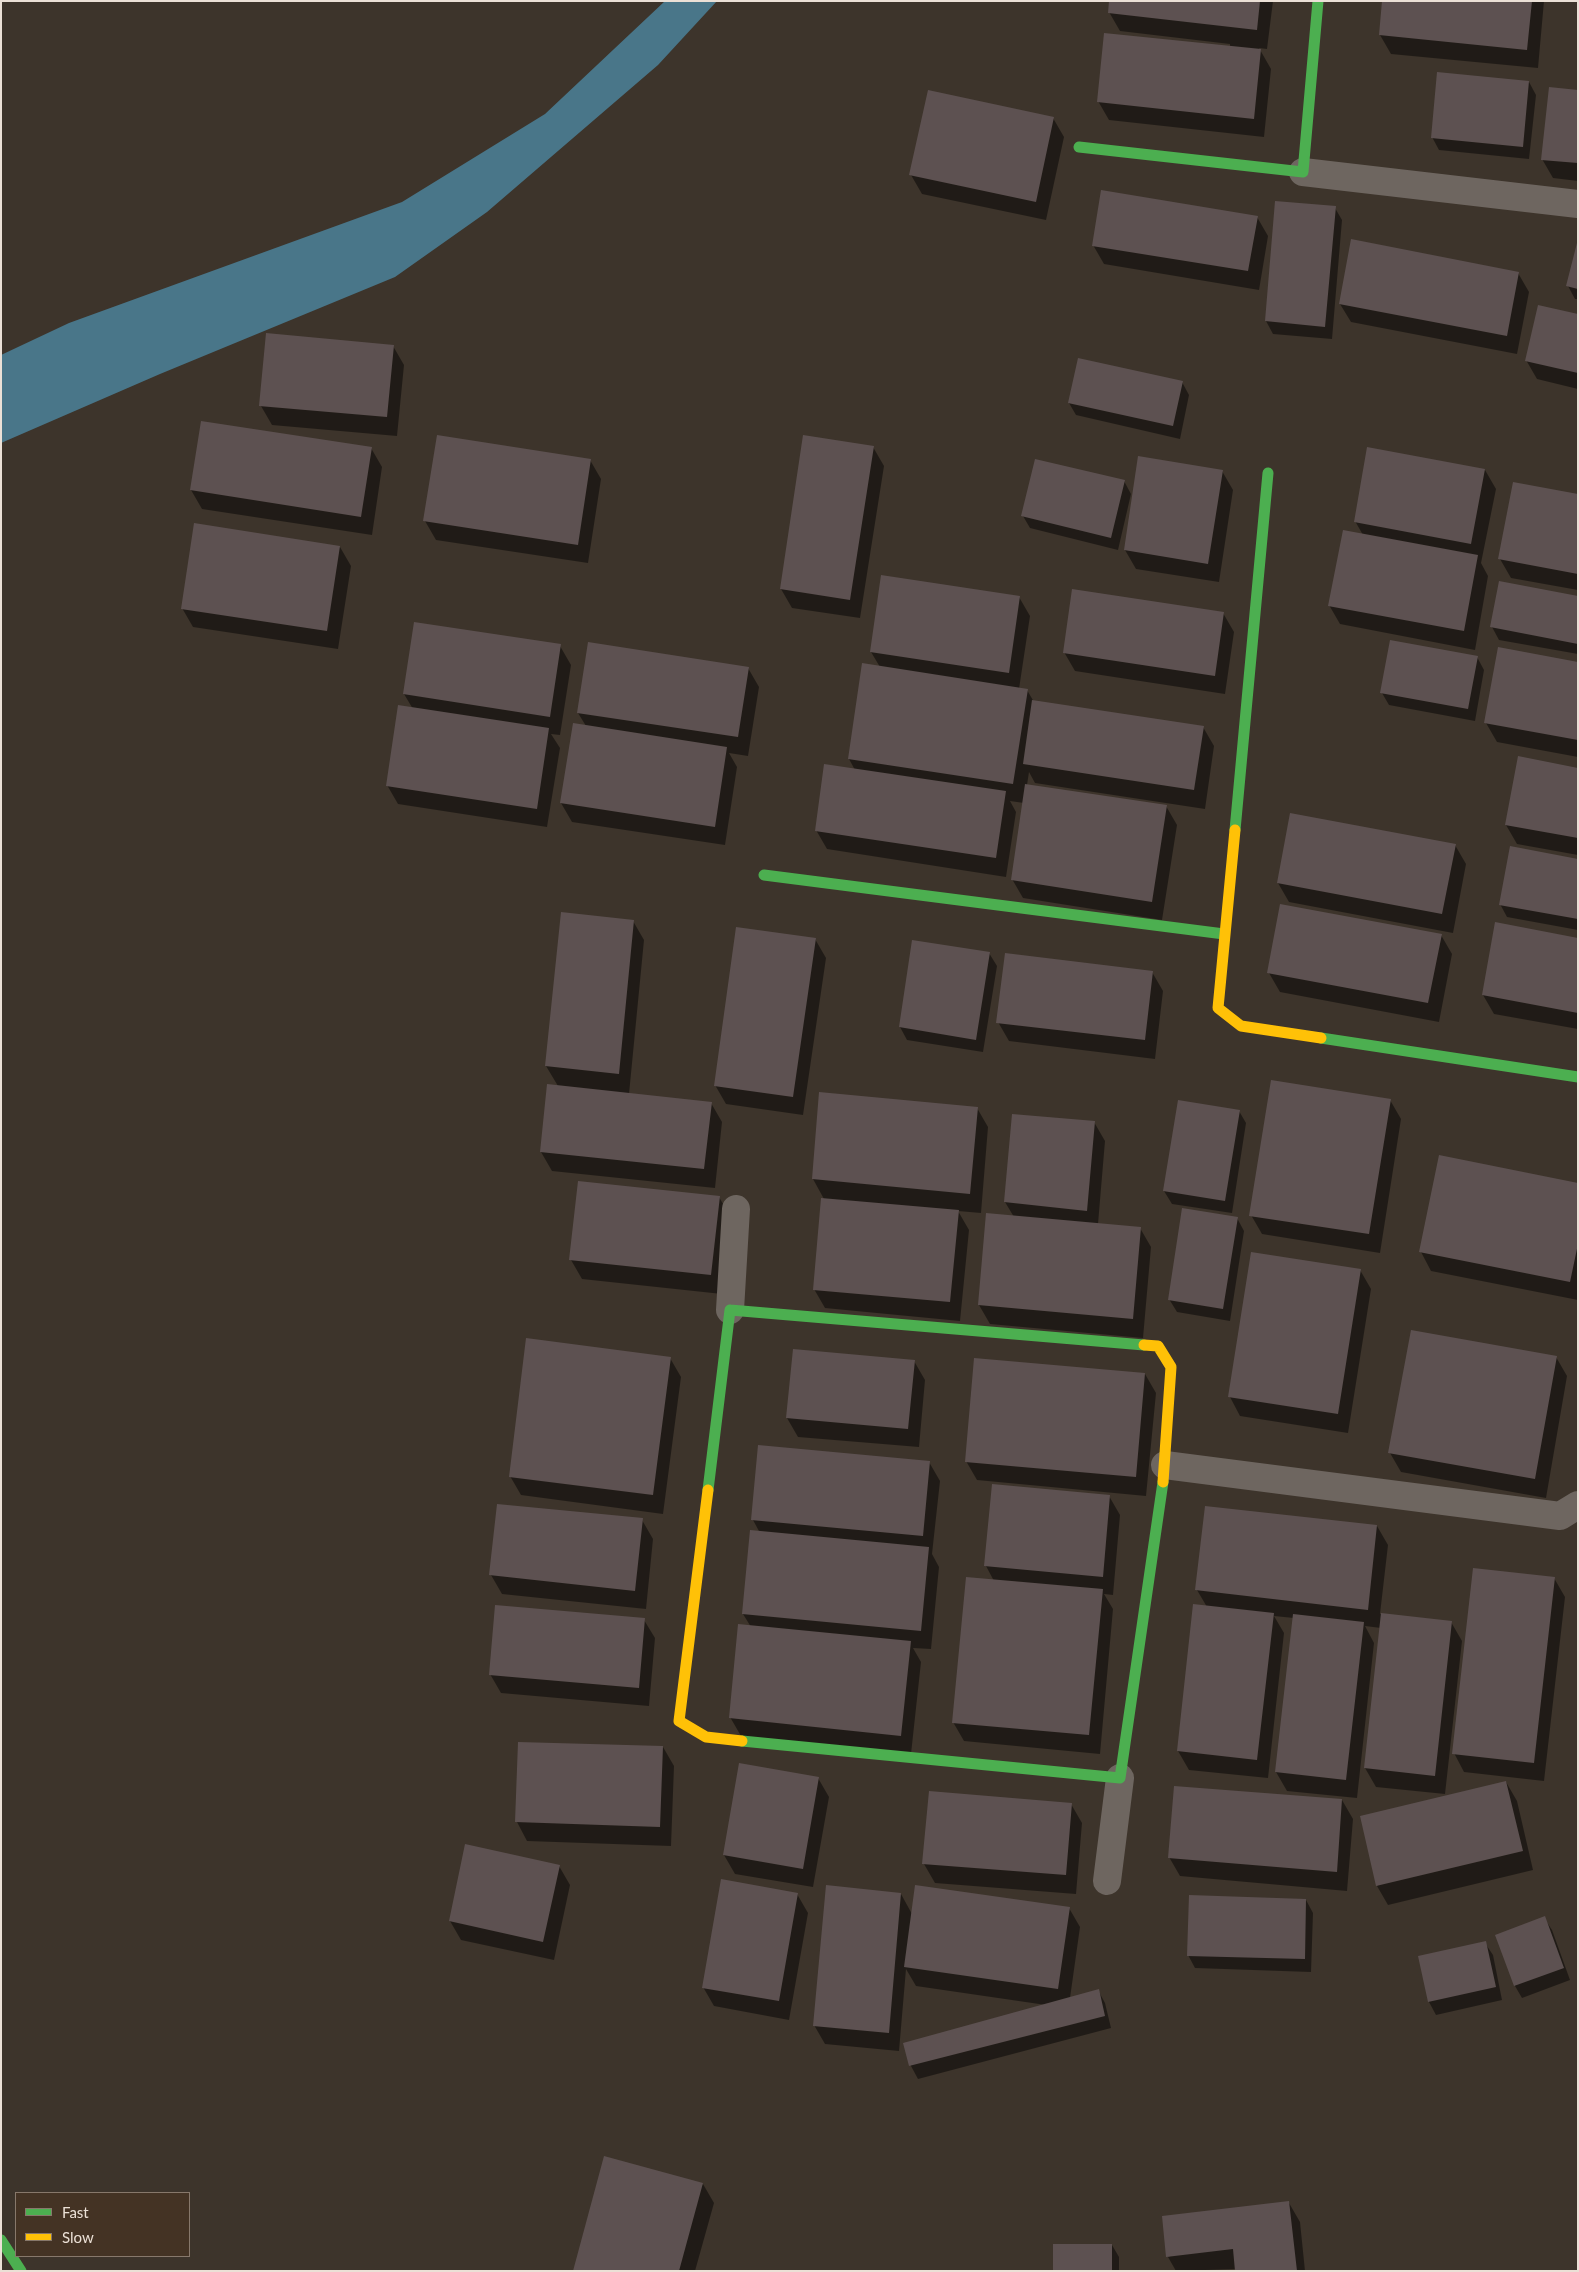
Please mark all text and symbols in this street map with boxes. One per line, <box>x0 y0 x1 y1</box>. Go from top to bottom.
legend <box>15 2192 190 2257</box>
text: Fast <box>62 2203 89 2221</box>
text: Slow <box>62 2228 94 2246</box>

